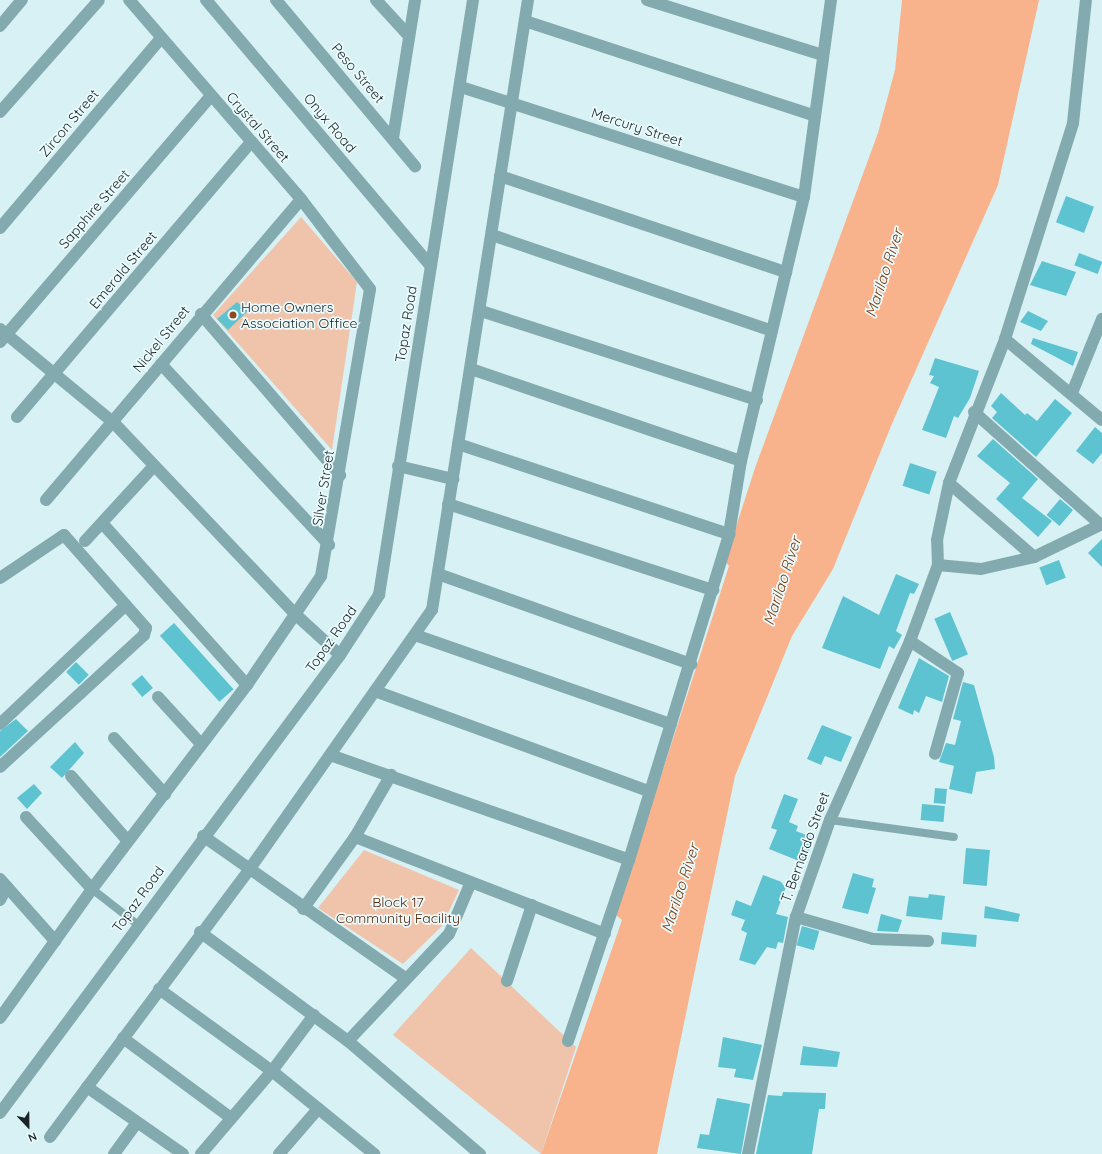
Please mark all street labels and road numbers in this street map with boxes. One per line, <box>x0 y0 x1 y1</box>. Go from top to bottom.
street label: Peso Street <box>328 40 388 106</box>
street label: Zircon Street <box>36 86 102 160</box>
street label: Crystal Street <box>223 88 293 166</box>
street label: Onyx Road <box>300 90 360 156</box>
street label: Mercury Street <box>589 104 685 150</box>
street label: Sapphire Street <box>55 166 133 252</box>
street label: Emerald Street <box>86 228 160 312</box>
street label: Topaz Road <box>392 284 420 364</box>
street label: Nickel Street <box>129 302 193 376</box>
street label: Silver Street <box>309 449 337 527</box>
street label: Topaz Road <box>302 602 360 676</box>
street label: T. Bernardo Street <box>777 789 833 905</box>
street label: Topaz Road <box>108 863 168 935</box>

